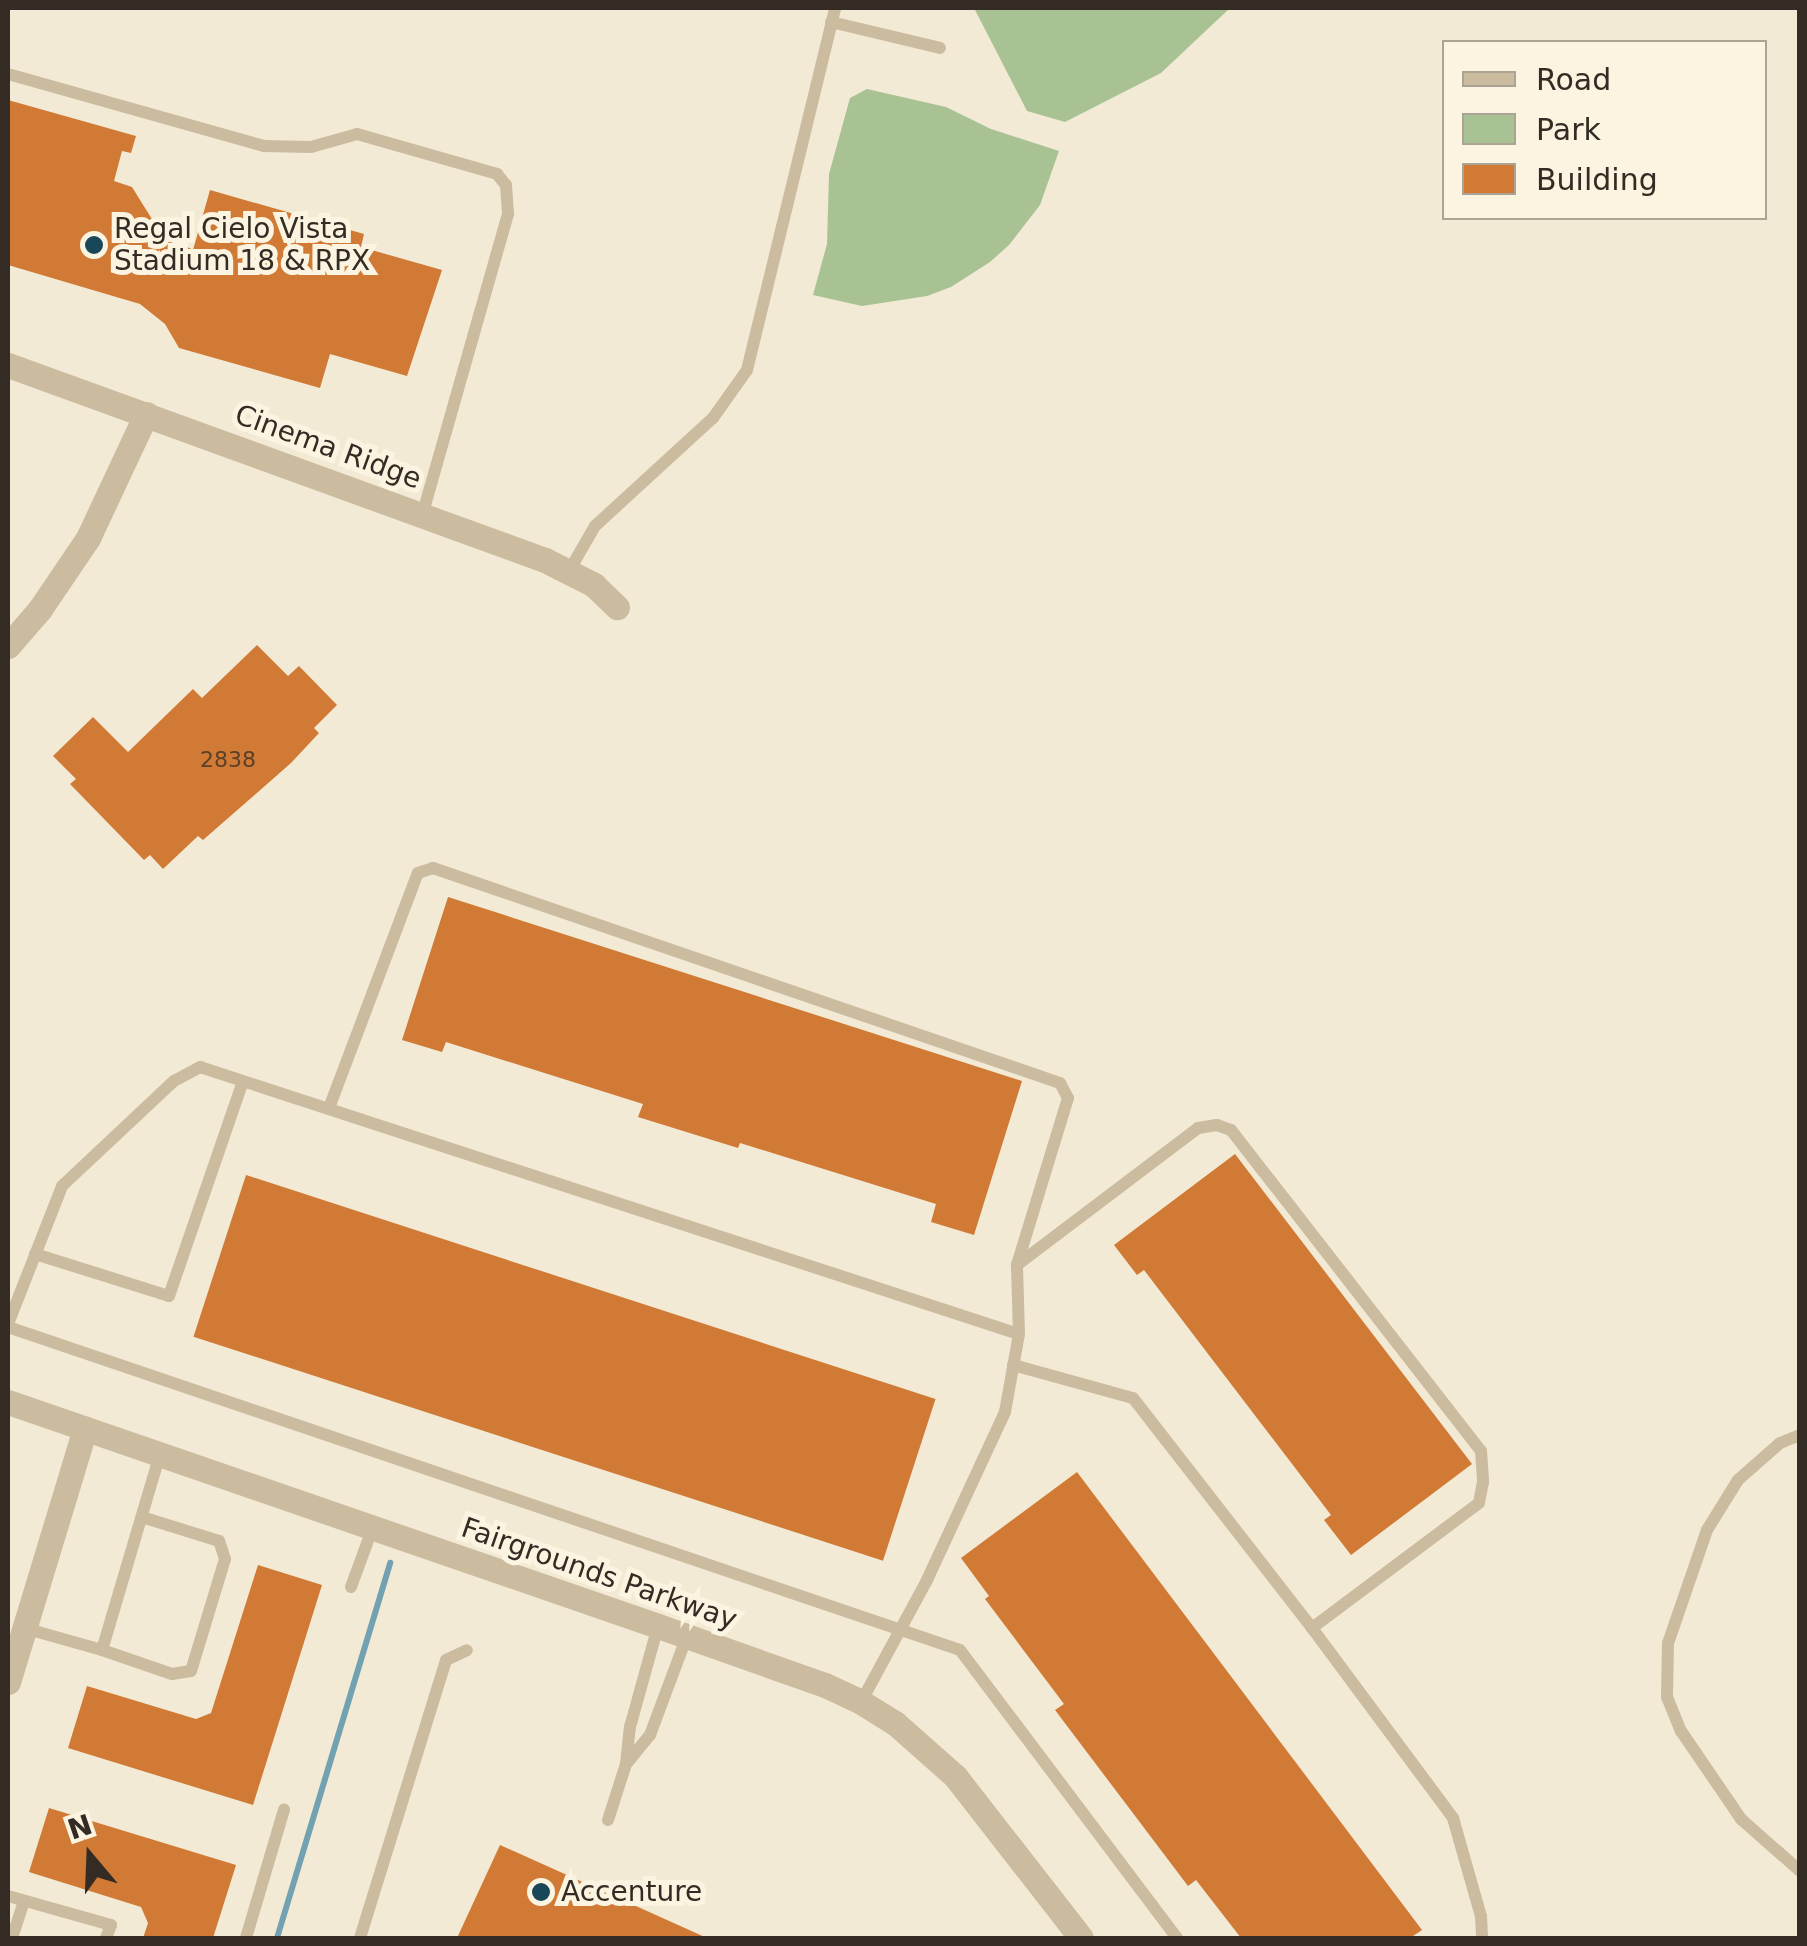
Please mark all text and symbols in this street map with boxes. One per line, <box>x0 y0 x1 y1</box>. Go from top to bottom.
legend <box>1442 40 1767 220</box>
text: Road <box>1536 62 1611 97</box>
text: Park <box>1536 112 1601 147</box>
text: Building <box>1536 162 1658 197</box>
place label: Regal Cielo Vista Stadium 18 & RPX <box>114 212 370 278</box>
marker: Regal Cielo Vista Stadium 18 & RPX <box>83 234 105 256</box>
street label: Cinema Ridge <box>230 398 426 496</box>
house number: 2838 <box>200 747 256 773</box>
street label: Fairgrounds Parkway <box>457 1511 741 1637</box>
north arrow <box>40 1806 140 1906</box>
text: N <box>64 1808 97 1847</box>
place label: Accenture <box>561 1875 702 1909</box>
marker: Accenture <box>530 1881 552 1903</box>

